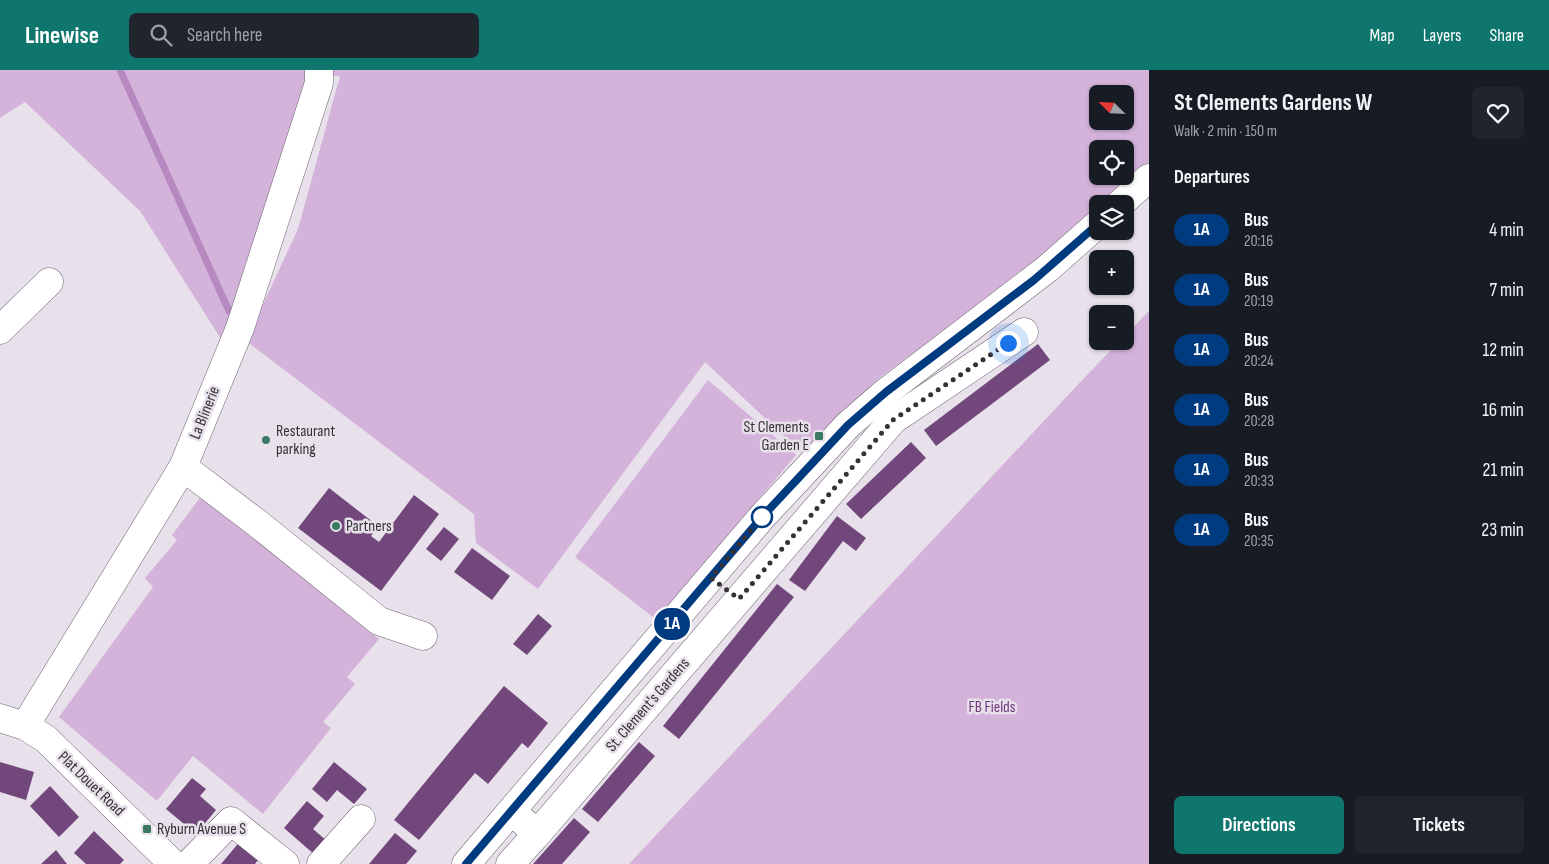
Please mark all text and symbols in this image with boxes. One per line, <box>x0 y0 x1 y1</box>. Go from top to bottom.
search box <box>129 13 479 58</box>
text: Linewise <box>25 21 99 50</box>
icon: search <box>147 21 175 49</box>
text: Search here <box>187 24 263 47</box>
text: Map <box>1370 25 1395 46</box>
text: Layers <box>1423 25 1462 46</box>
text: Share <box>1490 25 1524 46</box>
north arrow <box>1089 85 1134 130</box>
map controls <box>1089 85 1134 350</box>
button: heart <box>1472 87 1524 139</box>
text: St Clements Gardens W <box>1174 88 1372 117</box>
text: Walk · 2 min · 150 m <box>1174 122 1277 141</box>
button: locate <box>1089 140 1134 185</box>
text: Departures <box>1174 166 1250 189</box>
button: layers <box>1089 195 1134 240</box>
text: Bus <box>1244 209 1269 232</box>
text: 1A <box>1194 219 1209 240</box>
text: 4 min <box>1489 219 1524 242</box>
text: 20:16 <box>1244 232 1273 251</box>
button: + <box>1089 250 1134 295</box>
text: Bus <box>1244 269 1269 292</box>
text: 1A <box>1194 279 1209 300</box>
text: 7 min <box>1490 279 1524 302</box>
text: 20:19 <box>1244 292 1273 311</box>
button: − <box>1089 305 1134 350</box>
text: Bus <box>1244 329 1269 352</box>
your location <box>996 331 1021 356</box>
text: 1A <box>1194 339 1209 360</box>
text: 12 min <box>1482 339 1524 362</box>
text: 20:24 <box>1244 352 1274 371</box>
street label: La Blinerie <box>186 384 224 442</box>
text: Bus <box>1244 389 1269 412</box>
text: 1A <box>1194 399 1209 420</box>
text: 16 min <box>1482 399 1524 422</box>
text: 20:28 <box>1244 412 1274 431</box>
place label: St Clements Garden E <box>743 418 809 455</box>
place label: Restaurant parking <box>276 422 335 459</box>
marker: St Clements Garden E <box>813 430 825 442</box>
marker: Restaurant parking <box>260 434 272 446</box>
text: Bus <box>1244 449 1269 472</box>
text: 1A <box>1194 459 1209 480</box>
text: 21 min <box>1483 459 1524 482</box>
text: 20:33 <box>1244 472 1274 491</box>
unlabelled marker <box>751 506 773 528</box>
text: Bus <box>1244 509 1269 532</box>
place label: Partners <box>346 517 392 536</box>
text: 1A <box>1194 519 1209 540</box>
text: 23 min <box>1481 519 1524 542</box>
marker: Partners <box>330 520 342 532</box>
text: 20:35 <box>1244 532 1274 551</box>
line badge: 1A <box>650 608 694 640</box>
text: 1A <box>664 613 680 634</box>
street label: St. Clement's Gardens <box>602 654 694 756</box>
park label: FB Fields <box>968 698 1016 717</box>
street label: Plat Douet Road <box>54 748 128 820</box>
button: Directions <box>1174 796 1344 854</box>
button: Tickets <box>1354 796 1524 854</box>
place label: Ryburn Avenue S <box>157 820 246 839</box>
marker: Ryburn Avenue S <box>141 823 153 835</box>

